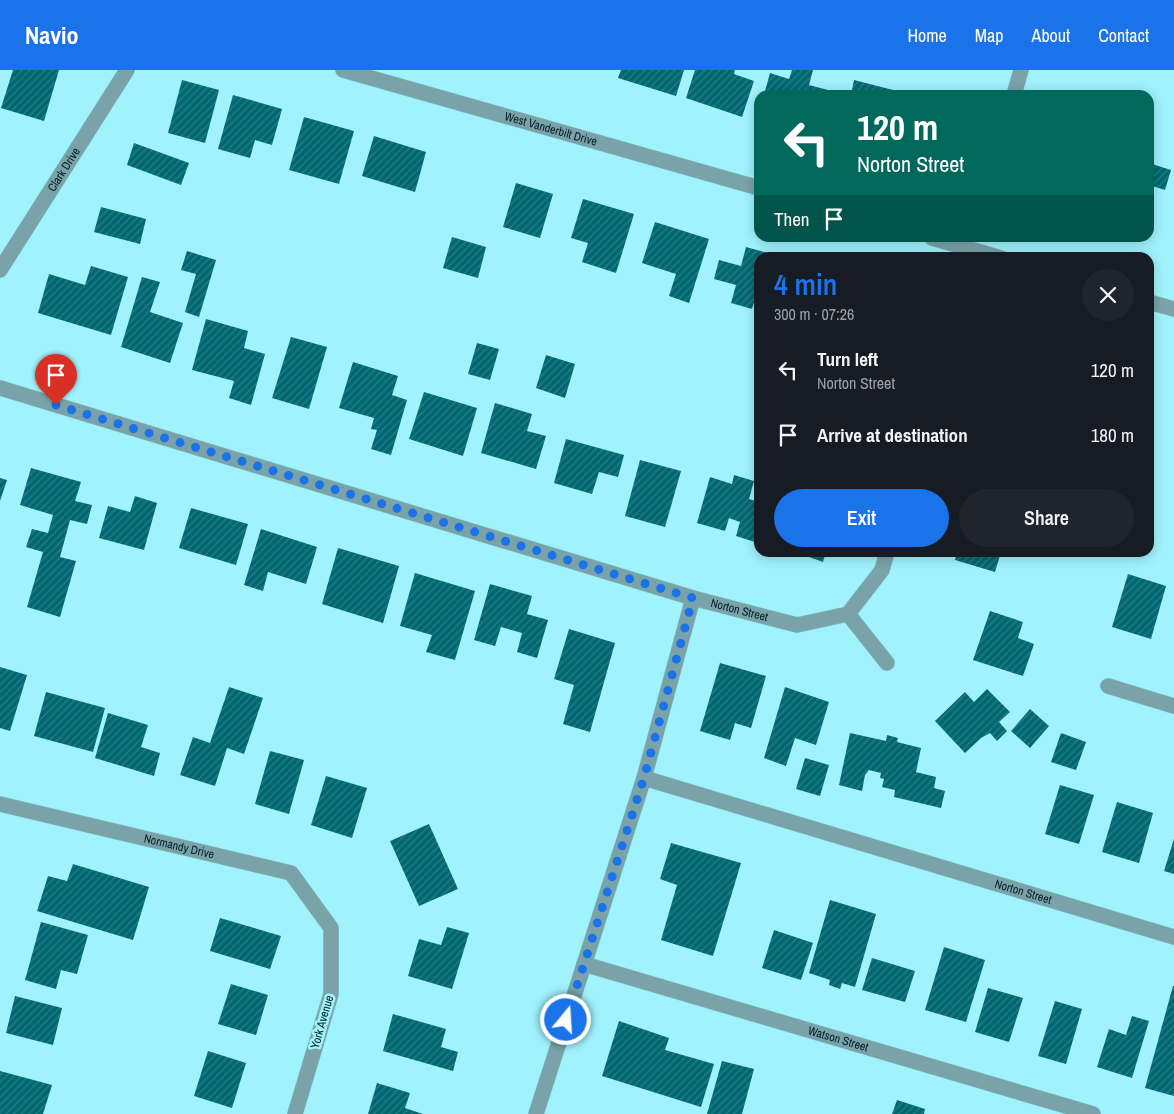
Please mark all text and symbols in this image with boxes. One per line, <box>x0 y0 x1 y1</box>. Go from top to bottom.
text: Navio <box>25 19 79 51</box>
text: Home <box>907 23 947 48</box>
text: Map <box>975 23 1004 48</box>
text: About <box>1032 23 1070 48</box>
text: Contact <box>1098 23 1149 48</box>
text: 120 m <box>857 104 938 151</box>
street label: West Vanderbilt Drive <box>503 108 599 150</box>
icon: left <box>774 110 839 175</box>
street label: Clark Drive <box>44 144 84 195</box>
text: Norton Street <box>857 149 964 179</box>
icon: arrive <box>820 205 848 233</box>
text: Then <box>774 206 810 232</box>
text: 4 min <box>774 264 837 304</box>
button: close <box>1082 269 1134 321</box>
text: 300 m · 07:26 <box>774 303 854 325</box>
text: Turn left <box>817 346 878 372</box>
pin <box>35 354 77 405</box>
icon: left <box>774 356 802 384</box>
text: 120 m <box>1091 357 1134 383</box>
icon: arrive <box>42 361 70 389</box>
text: Norton Street <box>817 372 895 394</box>
icon: arrive <box>774 421 802 449</box>
text: Arrive at destination <box>817 422 968 448</box>
text: 180 m <box>1091 422 1134 448</box>
button: Exit <box>774 489 949 547</box>
button: Share <box>959 489 1134 547</box>
street label: Norton Street <box>709 595 770 625</box>
street label: Normandy Drive <box>142 830 216 863</box>
street label: Norton Street <box>993 876 1054 908</box>
street label: York Avenue <box>307 993 337 1051</box>
position arrow <box>539 993 591 1045</box>
street label: Watson Street <box>806 1022 870 1055</box>

